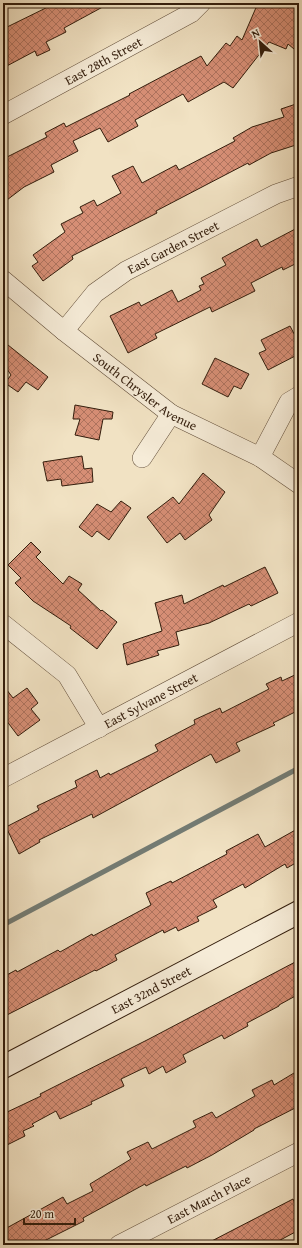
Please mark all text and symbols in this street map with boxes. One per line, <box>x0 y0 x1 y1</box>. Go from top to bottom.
north arrow <box>240 22 280 62</box>
text: N <box>249 24 263 42</box>
street label: East 28th Street <box>61 32 146 90</box>
street label: East Garden Street <box>124 216 223 279</box>
street label: South Chrysler Avenue <box>89 348 200 435</box>
street label: East Sylvane Street <box>101 668 202 733</box>
street label: East 32nd Street <box>108 961 195 1019</box>
street label: East March Place <box>164 1170 254 1229</box>
scale bar <box>24 1200 75 1226</box>
text: 20 m <box>30 1205 54 1222</box>

